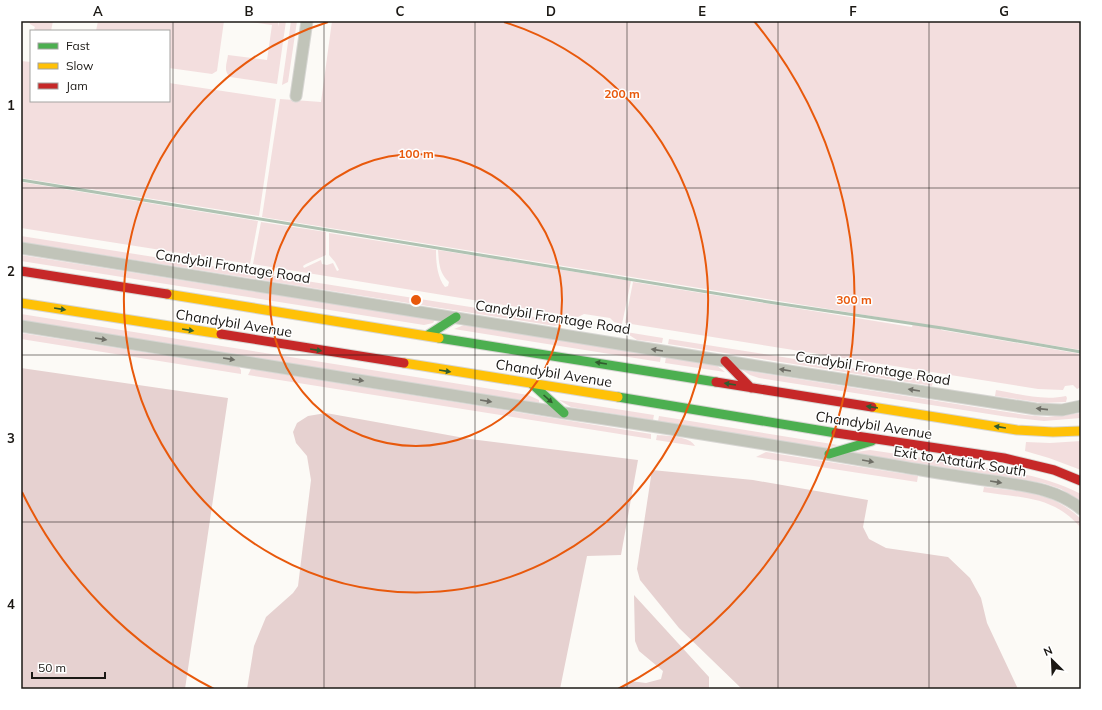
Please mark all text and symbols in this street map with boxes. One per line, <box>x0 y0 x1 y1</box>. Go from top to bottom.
text: A <box>93 3 103 19</box>
text: B <box>245 3 254 19</box>
text: C <box>396 3 405 19</box>
text: D <box>546 3 556 19</box>
text: E <box>698 3 706 19</box>
text: F <box>849 3 857 19</box>
text: G <box>999 3 1009 19</box>
legend <box>30 30 170 102</box>
text: Fast <box>66 38 90 53</box>
text: Slow <box>66 58 94 73</box>
text: Jam <box>66 78 88 93</box>
text: 200 m <box>604 86 640 101</box>
text: 1 <box>7 97 15 113</box>
text: 100 m <box>398 146 434 161</box>
street label: Candybil Frontage Road <box>154 245 312 287</box>
text: 2 <box>7 263 15 279</box>
text: 300 m <box>836 292 872 307</box>
centre of rings <box>409 293 423 307</box>
street label: Candybil Frontage Road <box>474 296 632 338</box>
street label: Chandybil Avenue <box>174 305 294 341</box>
one-way arrow <box>53 306 66 312</box>
one-way arrow <box>182 327 194 333</box>
one-way arrow <box>95 336 107 342</box>
one-way arrow <box>651 346 663 352</box>
one-way arrow <box>310 347 322 353</box>
street label: Candybil Frontage Road <box>794 347 952 389</box>
street label: Chandybil Avenue <box>494 355 614 391</box>
one-way arrow <box>223 356 236 362</box>
one-way arrow <box>595 360 608 366</box>
one-way arrow <box>779 367 791 373</box>
one-way arrow <box>439 368 451 374</box>
one-way arrow <box>352 377 364 383</box>
one-way arrow <box>724 381 736 387</box>
one-way arrow <box>908 387 920 393</box>
one-way arrow <box>543 394 553 403</box>
one-way arrow <box>480 398 492 404</box>
one-way arrow <box>866 404 878 410</box>
one-way arrow <box>1036 406 1048 413</box>
street label: Chandybil Avenue <box>814 407 934 443</box>
one-way arrow <box>994 424 1006 430</box>
text: 3 <box>7 430 15 446</box>
street label: Exit to Atatürk South <box>892 442 1028 480</box>
one-way arrow <box>862 458 874 464</box>
one-way arrow <box>990 479 1002 485</box>
text: 4 <box>7 596 15 612</box>
north arrow <box>1032 640 1072 680</box>
text: N <box>1041 643 1055 659</box>
scale bar <box>32 654 105 680</box>
text: 50 m <box>38 660 66 675</box>

